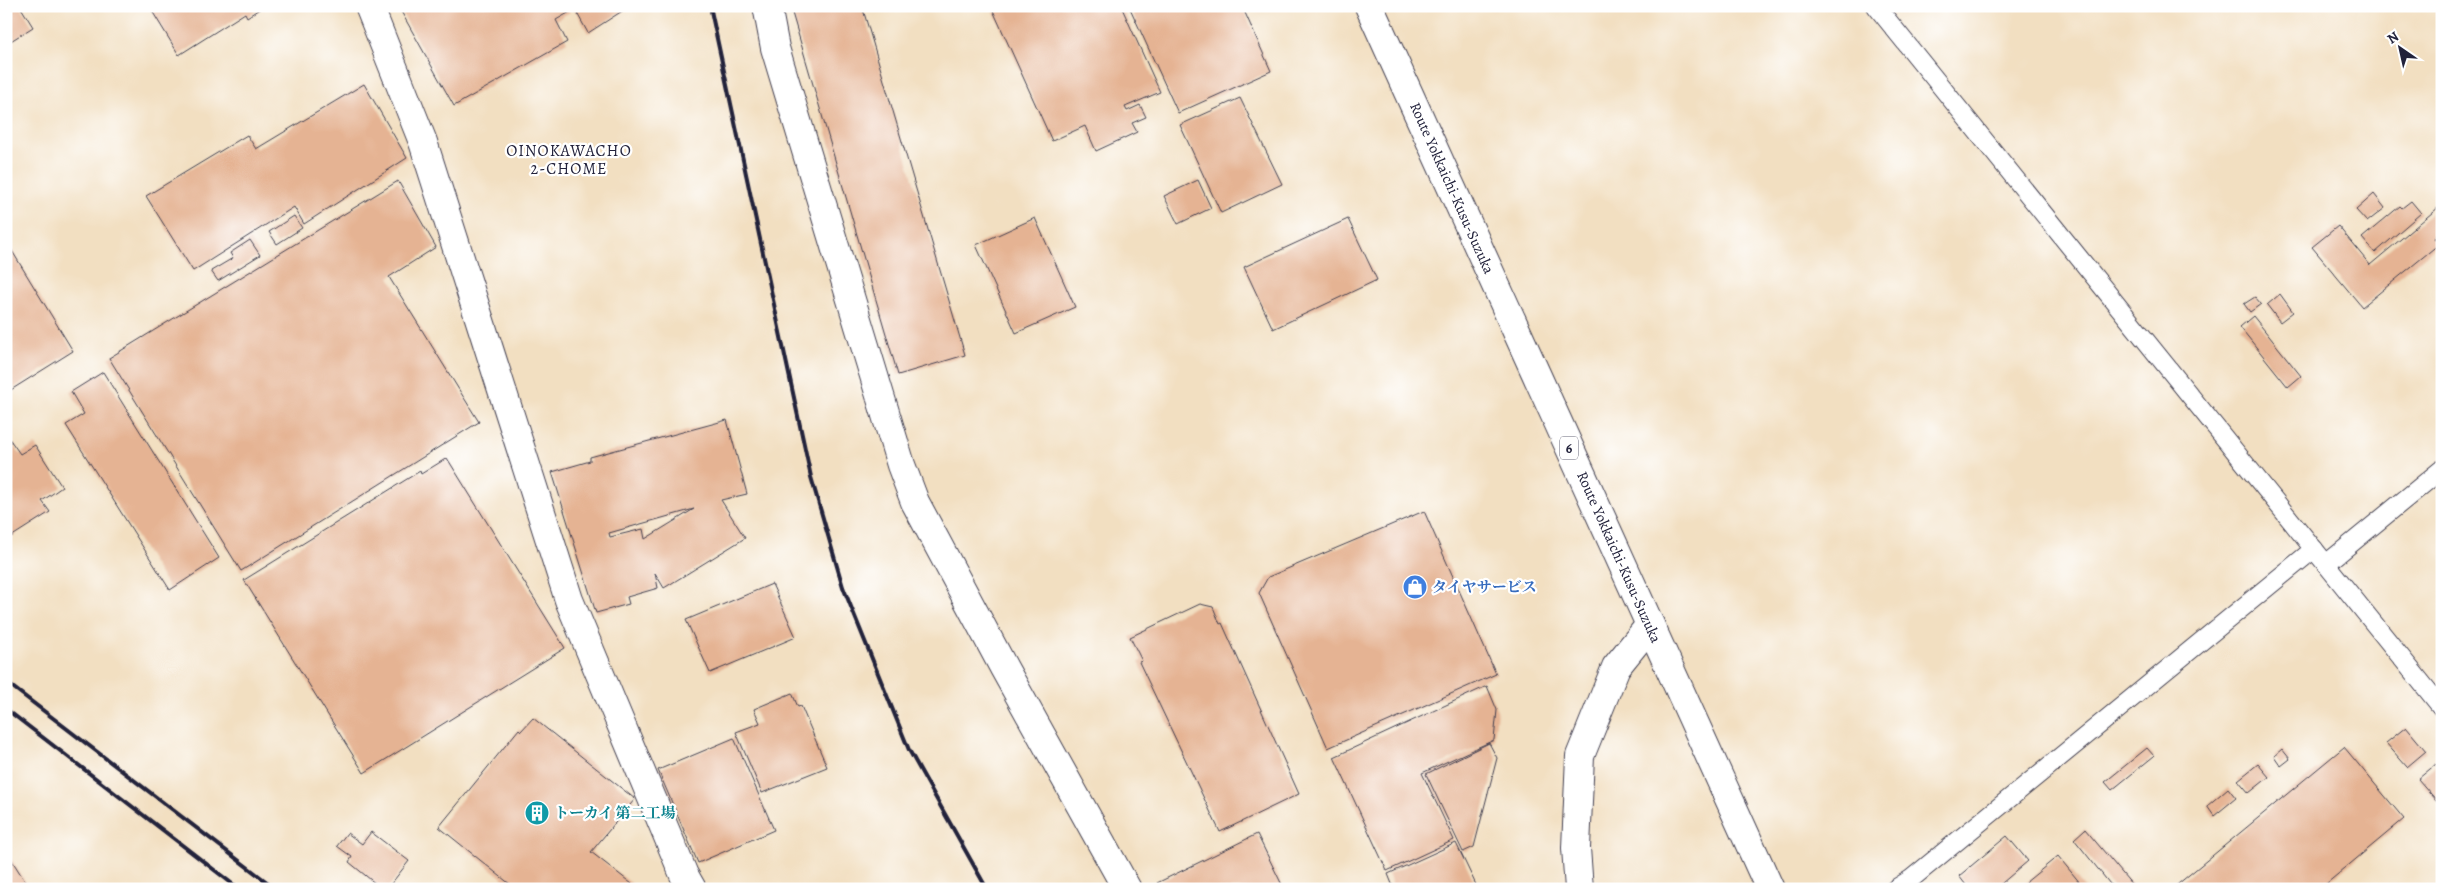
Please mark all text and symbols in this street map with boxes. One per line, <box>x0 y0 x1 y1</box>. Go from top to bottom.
north arrow <box>2376 22 2426 72</box>
text: N <box>2383 27 2403 48</box>
street label: Route Yokkaichi-Kusu-Suzuka <box>1405 99 1499 277</box>
district label: OINOKAWACHO 2-CHOME <box>506 140 632 180</box>
road number: 6 <box>1560 436 1578 459</box>
street label: Route Yokkaichi-Kusu-Suzuka <box>1572 468 1666 646</box>
shop icon: タイヤサービス <box>1402 574 1428 600</box>
place label: タイヤサービス <box>1432 577 1537 597</box>
building icon: トーカイ 第二工場 <box>524 800 550 826</box>
place label: トーカイ 第二工場 <box>554 803 676 823</box>

